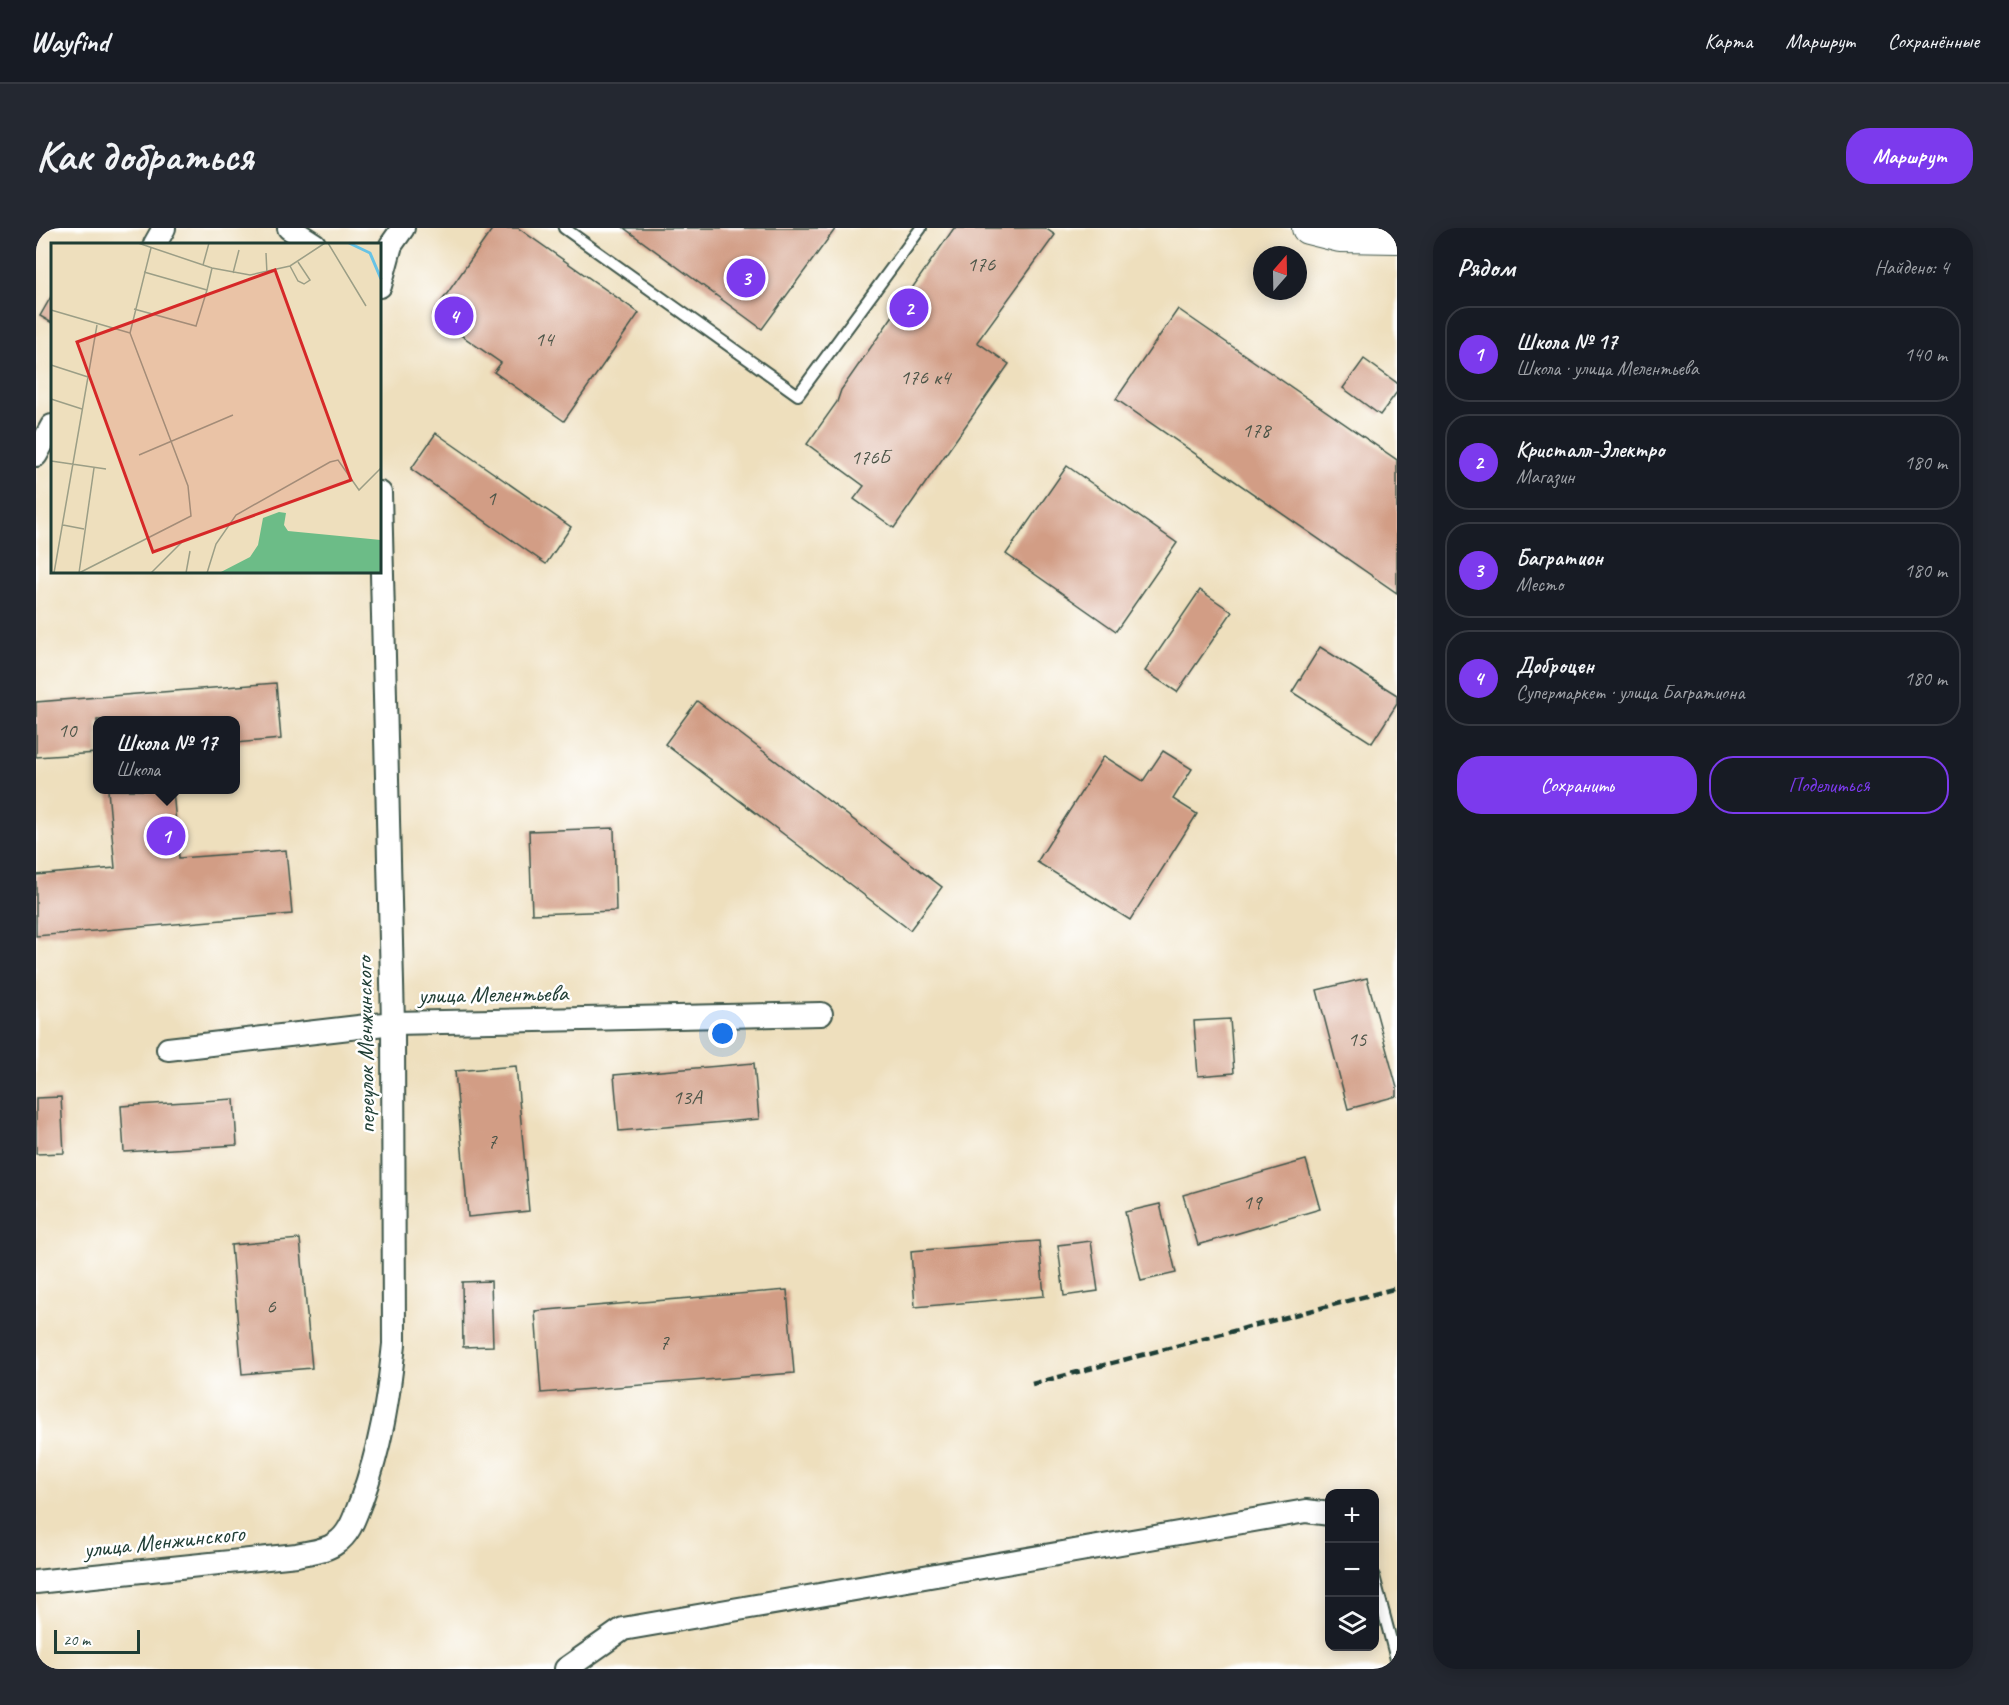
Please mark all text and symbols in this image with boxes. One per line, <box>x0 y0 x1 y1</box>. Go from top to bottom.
text: Wayfind <box>30 24 109 59</box>
text: Карта <box>1704 28 1753 54</box>
text: Маршрут <box>1786 28 1855 54</box>
text: Сохранённые <box>1888 28 1979 54</box>
button: Маршрут <box>1846 128 1973 184</box>
text: Как добраться <box>36 130 253 183</box>
inset map <box>51 243 381 573</box>
north arrow <box>1253 246 1307 300</box>
house number: 176 <box>967 251 996 277</box>
text: Рядом <box>1457 251 1515 284</box>
text: Найдено: 4 <box>1874 255 1949 280</box>
pin: 3 <box>726 256 766 300</box>
pin: 2 <box>890 286 928 331</box>
pin: 4 <box>434 294 474 338</box>
house number: 14 <box>535 326 556 352</box>
text: Школа № 17 <box>1516 328 1617 356</box>
text: 1 <box>1474 342 1483 367</box>
text: 140 m <box>1904 342 1947 367</box>
text: Школа · улица Мелентьева <box>1516 356 1699 381</box>
house number: 176 к4 <box>900 364 953 390</box>
house number: 178 <box>1242 417 1273 443</box>
text: Кристалл-Электро <box>1516 436 1664 464</box>
house number: 176Б <box>850 444 893 470</box>
text: 2 <box>1474 450 1483 475</box>
text: 180 m <box>1904 450 1947 475</box>
text: Магазин <box>1516 464 1574 489</box>
house number: 1 <box>486 485 497 511</box>
text: Багратион <box>1516 544 1603 572</box>
text: 3 <box>1474 558 1483 583</box>
text: 180 m <box>1904 558 1947 583</box>
text: Место <box>1516 572 1563 597</box>
text: Доброцен <box>1516 652 1594 680</box>
text: 4 <box>1474 666 1483 691</box>
text: 180 m <box>1904 666 1947 691</box>
text: Супермаркет · улица Багратиона <box>1516 680 1744 705</box>
popup <box>93 716 240 794</box>
house number: 10 <box>58 717 78 743</box>
text: Школа № 17 <box>116 729 217 757</box>
button: Сохранить <box>1457 756 1697 814</box>
button: Поделиться <box>1709 756 1949 814</box>
text: Школа <box>116 757 160 782</box>
pin: 1 <box>146 814 186 858</box>
street label: переулок Менжинского <box>348 954 382 1134</box>
street label: улица Мелентьева <box>416 978 570 1010</box>
your location <box>708 1019 737 1048</box>
house number: 15 <box>1348 1026 1368 1052</box>
house number: 13А <box>672 1084 703 1110</box>
house number: 7 <box>487 1128 498 1154</box>
house number: 19 <box>1243 1189 1263 1215</box>
house number: 6 <box>266 1293 276 1319</box>
house number: 7 <box>659 1329 670 1355</box>
map controls <box>1325 1489 1379 1651</box>
button: + <box>1325 1489 1379 1543</box>
street label: улица Менжинского <box>80 1517 247 1565</box>
button: − <box>1325 1543 1379 1597</box>
button: layers <box>1325 1597 1379 1651</box>
scale bar <box>54 1627 140 1654</box>
text: 20 m <box>63 1630 90 1650</box>

